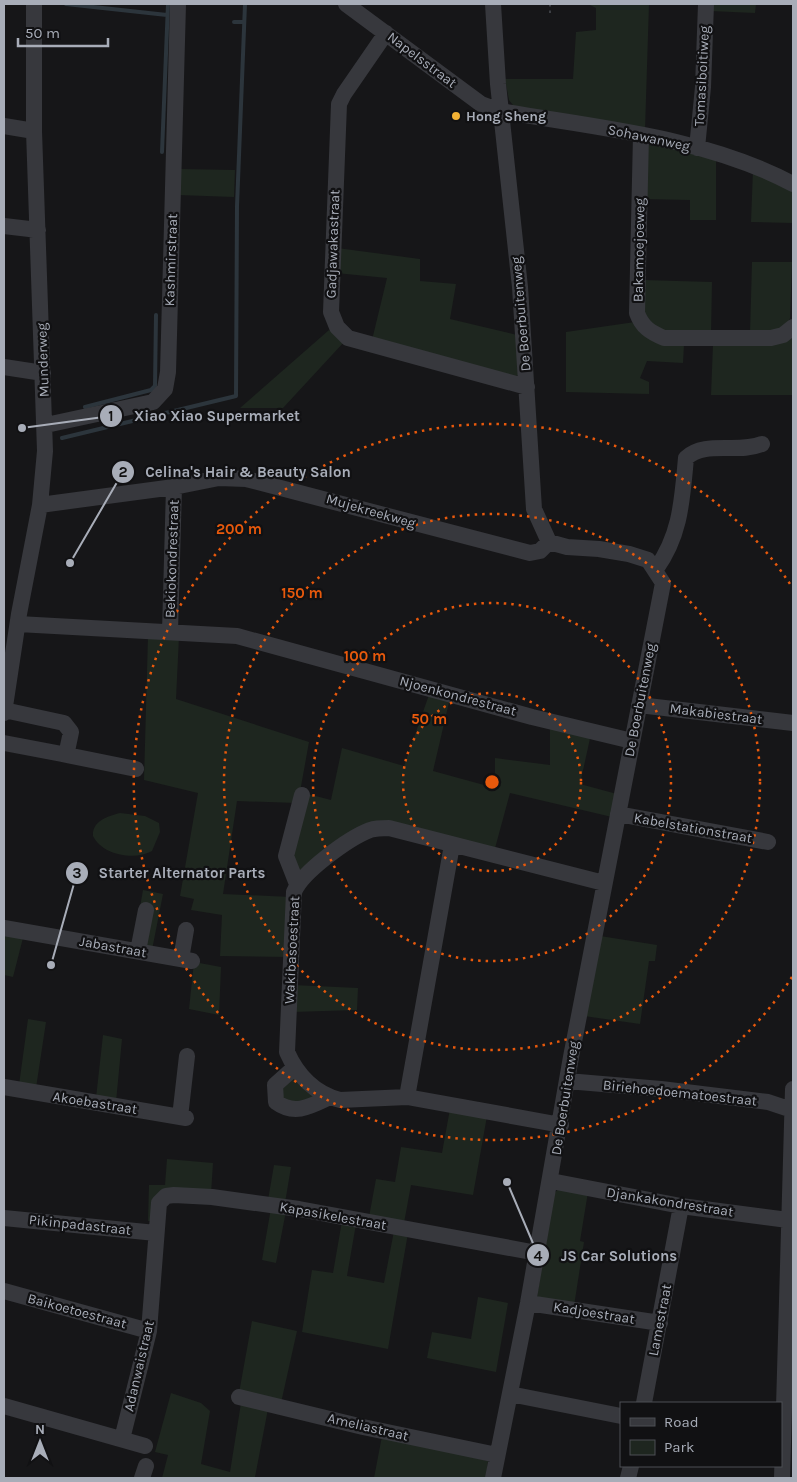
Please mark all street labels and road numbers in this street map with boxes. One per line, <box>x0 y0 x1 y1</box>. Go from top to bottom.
street label: Tomasiboitiweg <box>691 25 713 127</box>
street label: Napelsstraat <box>384 28 460 92</box>
street label: Sohawanweg <box>606 121 692 155</box>
street label: Gadjawakastraat <box>323 189 343 299</box>
street label: Bakamoejoeweg <box>630 198 648 302</box>
street label: Kashmirstraat <box>161 213 181 307</box>
street label: De Boerbuitenweg <box>507 256 534 372</box>
street label: Munderweg <box>33 322 53 398</box>
street label: Mujekreekweg <box>324 490 418 532</box>
street label: Bekiokondrestraat <box>161 499 183 619</box>
street label: De Boerbuitenweg <box>621 642 659 758</box>
street label: Njoenkondrestraat <box>398 672 518 720</box>
street label: Makabiestraat <box>669 700 763 728</box>
street label: Kabelstationstraat <box>633 809 753 847</box>
street label: Wakibasoestraat <box>281 895 303 1005</box>
street label: Jabastraat <box>78 933 148 961</box>
street label: De Boerbuitenweg <box>548 1040 582 1156</box>
street label: Biriehoedoematoestraat <box>602 1076 758 1110</box>
street label: Akoebastraat <box>52 1088 138 1118</box>
street label: Djankakondrestraat <box>605 1184 735 1220</box>
street label: Kapasikelestraat <box>278 1198 388 1234</box>
street label: Pikinpadastraat <box>28 1211 132 1239</box>
street label: Lamestraat <box>645 1283 675 1357</box>
street label: Baikoetoestraat <box>26 1290 128 1332</box>
street label: Kadjoestraat <box>552 1298 636 1328</box>
street label: Adanwaistraat <box>120 1319 158 1413</box>
street label: Ameliastraat <box>326 1409 410 1445</box>

